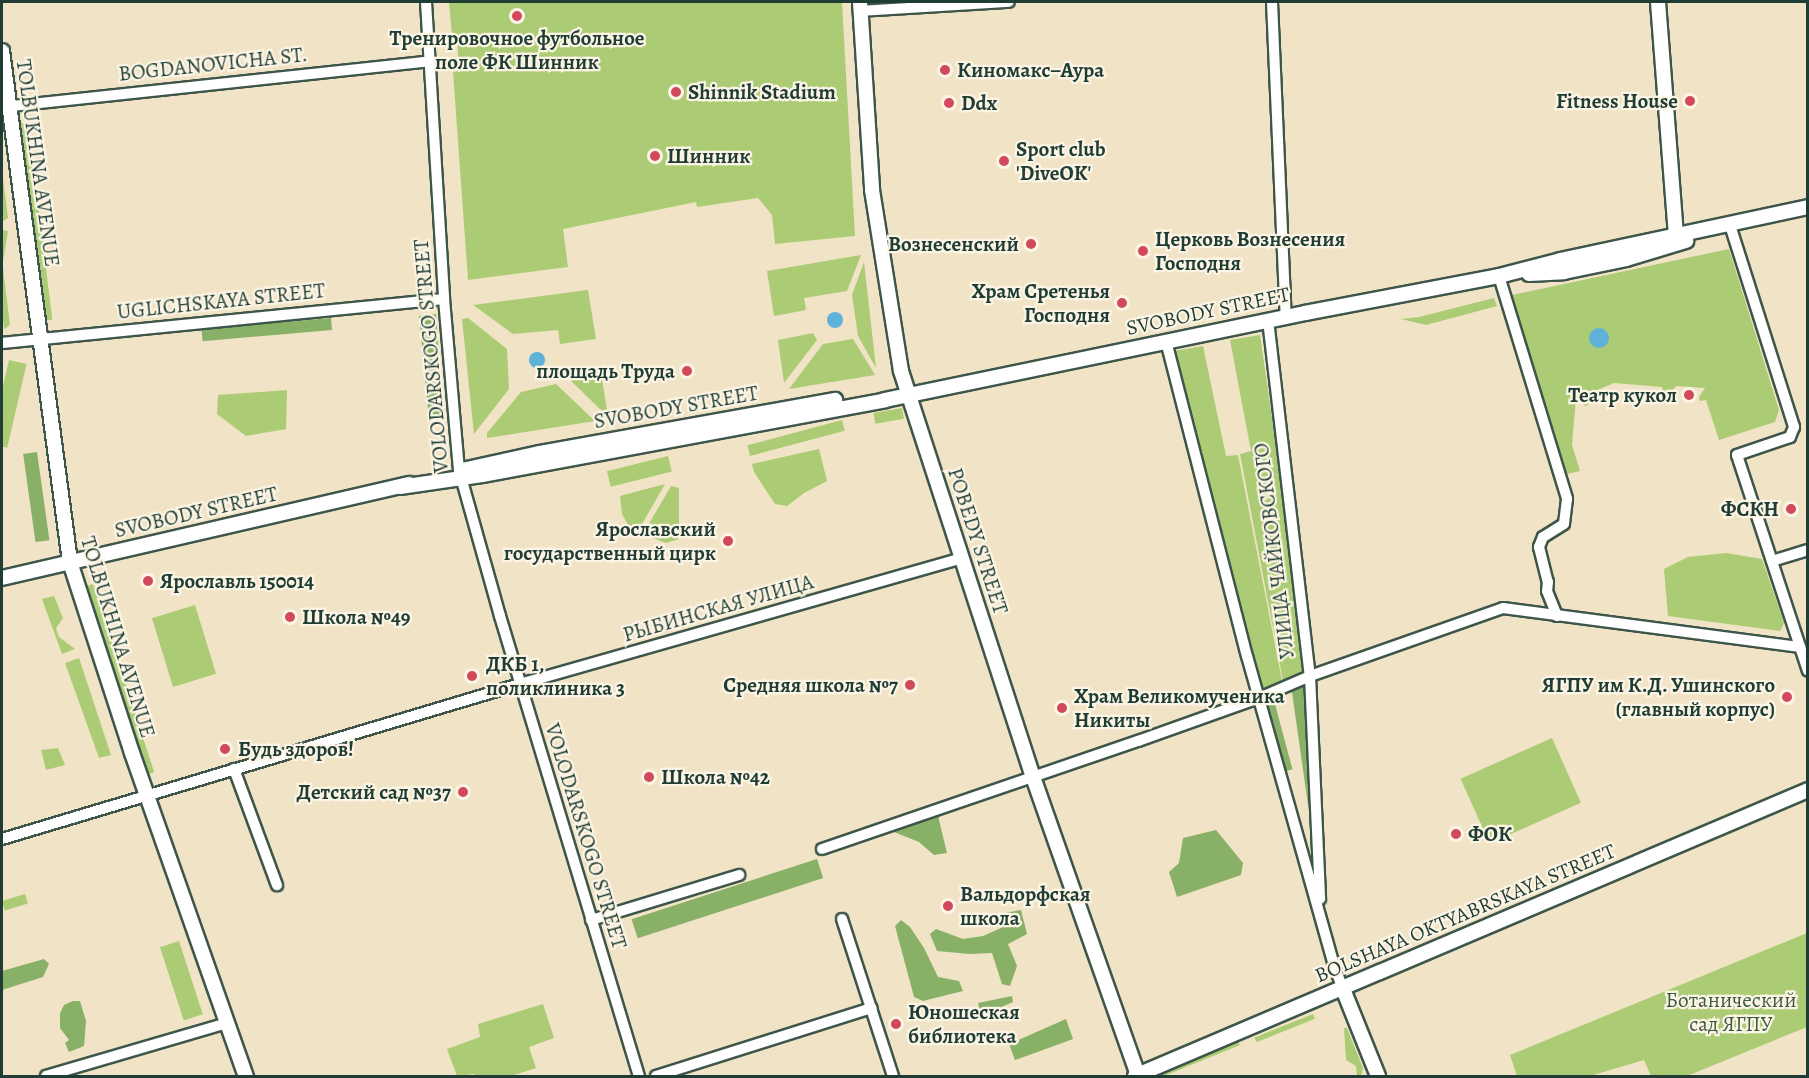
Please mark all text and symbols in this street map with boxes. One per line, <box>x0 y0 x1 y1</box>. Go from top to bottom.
marker: Тренировочное футбольное поле ФК Шинник <box>510 9 524 23</box>
place label: Тренировочное футбольное поле ФК Шинник <box>390 25 644 75</box>
street label: BOGDANOVICHA ST. <box>117 42 309 86</box>
place label: Киномакс–Аура <box>957 57 1104 83</box>
street label: TOLBUKHINA AVENUE <box>11 58 65 268</box>
marker: Киномакс–Аура <box>938 63 952 77</box>
place label: Shinnik Stadium <box>688 79 836 105</box>
marker: Shinnik Stadium <box>669 85 683 99</box>
place label: Fitness House <box>1556 88 1678 114</box>
place label: Ddx <box>961 90 997 116</box>
marker: Fitness House <box>1683 94 1697 108</box>
marker: Ddx <box>942 96 956 110</box>
place label: Sport club 'DiveOK' <box>1016 136 1105 186</box>
place label: Шинник <box>667 143 751 169</box>
marker: Шинник <box>648 149 662 163</box>
marker: Sport club 'DiveOK' <box>997 154 1011 168</box>
place label: Церковь Вознесения Господня <box>1155 226 1345 276</box>
place label: Вознесенский <box>888 231 1019 257</box>
marker: Вознесенский <box>1024 237 1038 251</box>
street label: VOLODARSKOGO STREET <box>408 238 454 474</box>
marker: Церковь Вознесения Господня <box>1136 244 1150 258</box>
street label: UGLICHSKAYA STREET <box>116 278 326 324</box>
place label: Храм Сретенья Господня <box>972 278 1110 328</box>
street label: SVOBODY STREET <box>1124 281 1292 341</box>
marker: Храм Сретенья Господня <box>1115 296 1129 310</box>
place label: площадь Труда <box>536 358 675 384</box>
marker: площадь Труда <box>680 364 694 378</box>
street label: SVOBODY STREET <box>592 380 760 434</box>
place label: Театр кукол <box>1568 382 1677 408</box>
marker: Театр кукол <box>1682 388 1696 402</box>
street label: УЛИЦА ЧАЙКОВСКОГО <box>1248 441 1300 661</box>
street label: POBEDY STREET <box>942 465 1014 617</box>
street label: SVOBODY STREET <box>112 481 280 543</box>
place label: ФСКН <box>1721 496 1779 522</box>
marker: ФСКН <box>1784 502 1798 516</box>
place label: Ярославский государственный цирк <box>504 516 716 566</box>
street label: TOLBUKHINA AVENUE <box>75 533 161 741</box>
marker: Ярославский государственный цирк <box>721 534 735 548</box>
place label: Ярославль 150014 <box>160 568 314 594</box>
street label: РЫБИНСКАЯ УЛИЦА <box>620 569 816 647</box>
marker: Ярославль 150014 <box>141 574 155 588</box>
place label: Школа №49 <box>302 604 411 630</box>
marker: Школа №49 <box>283 610 297 624</box>
place label: ДКБ 1, поликлиника 3 <box>486 651 625 701</box>
marker: ДКБ 1, поликлиника 3 <box>463 667 481 685</box>
place label: Средняя школа №7 <box>723 672 898 698</box>
place label: ЯГПУ им К.Д. Ушинского (главный корпус) <box>1541 672 1775 722</box>
marker: Средняя школа №7 <box>903 678 917 692</box>
place label: Храм Великомученика Никиты <box>1074 683 1285 733</box>
marker: ЯГПУ им К.Д. Ушинского (главный корпус) <box>1780 690 1794 704</box>
marker: Храм Великомученика Никиты <box>1055 701 1069 715</box>
street label: VOLODARSKOGO STREET <box>540 720 632 952</box>
place label: Будь здоров! <box>238 736 354 762</box>
marker: Будь здоров! <box>216 740 234 758</box>
place label: Школа №42 <box>661 764 770 790</box>
marker: Школа №42 <box>642 770 656 784</box>
place label: Детский сад №37 <box>297 779 451 805</box>
marker: Детский сад №37 <box>456 785 470 799</box>
place label: ФОК <box>1468 821 1512 847</box>
marker: ФОК <box>1449 827 1463 841</box>
street label: BOLSHAYA OKTYABRSKAYA STREET <box>1311 838 1619 988</box>
place label: Вальдорфская школа <box>960 881 1090 931</box>
marker: Вальдорфская школа <box>941 899 955 913</box>
park label: Ботанический сад ЯГПУ <box>1666 987 1796 1037</box>
place label: Юношеская библиотека <box>908 999 1020 1049</box>
marker: Юношеская библиотека <box>889 1017 903 1031</box>

